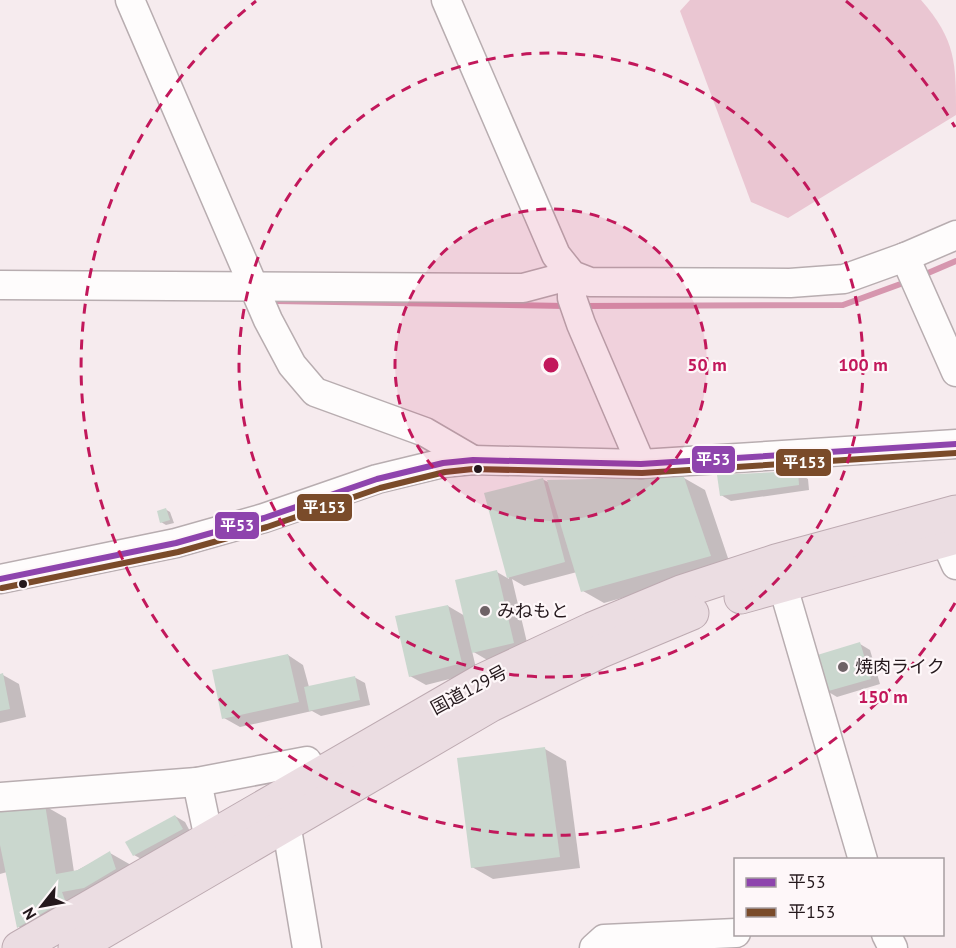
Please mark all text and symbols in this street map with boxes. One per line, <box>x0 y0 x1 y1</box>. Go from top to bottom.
text: 50 m <box>687 353 727 376</box>
text: 100 m <box>838 353 888 376</box>
centre of rings <box>541 355 561 375</box>
line badge: 平53 <box>691 445 736 474</box>
line badge: 平153 <box>775 448 832 477</box>
text: 平53 <box>696 449 730 469</box>
text: 平153 <box>782 452 826 472</box>
unlabelled marker <box>472 463 484 475</box>
line badge: 平153 <box>296 493 353 522</box>
text: 平153 <box>302 497 346 517</box>
line badge: 平53 <box>214 511 260 540</box>
text: 平53 <box>220 515 254 535</box>
unlabelled marker <box>17 578 29 590</box>
place label: みねもと <box>497 599 569 622</box>
marker: みねもと <box>478 604 492 618</box>
place label: 焼肉ライク <box>855 655 945 678</box>
street label: 国道129号 <box>427 660 511 719</box>
marker: 焼肉ライク <box>836 660 850 674</box>
text: 150 m <box>858 685 908 708</box>
legend <box>734 858 944 936</box>
text: 平53 <box>788 870 826 893</box>
north arrow <box>12 876 72 936</box>
text: 平153 <box>788 900 835 923</box>
text: N <box>18 904 40 923</box>

